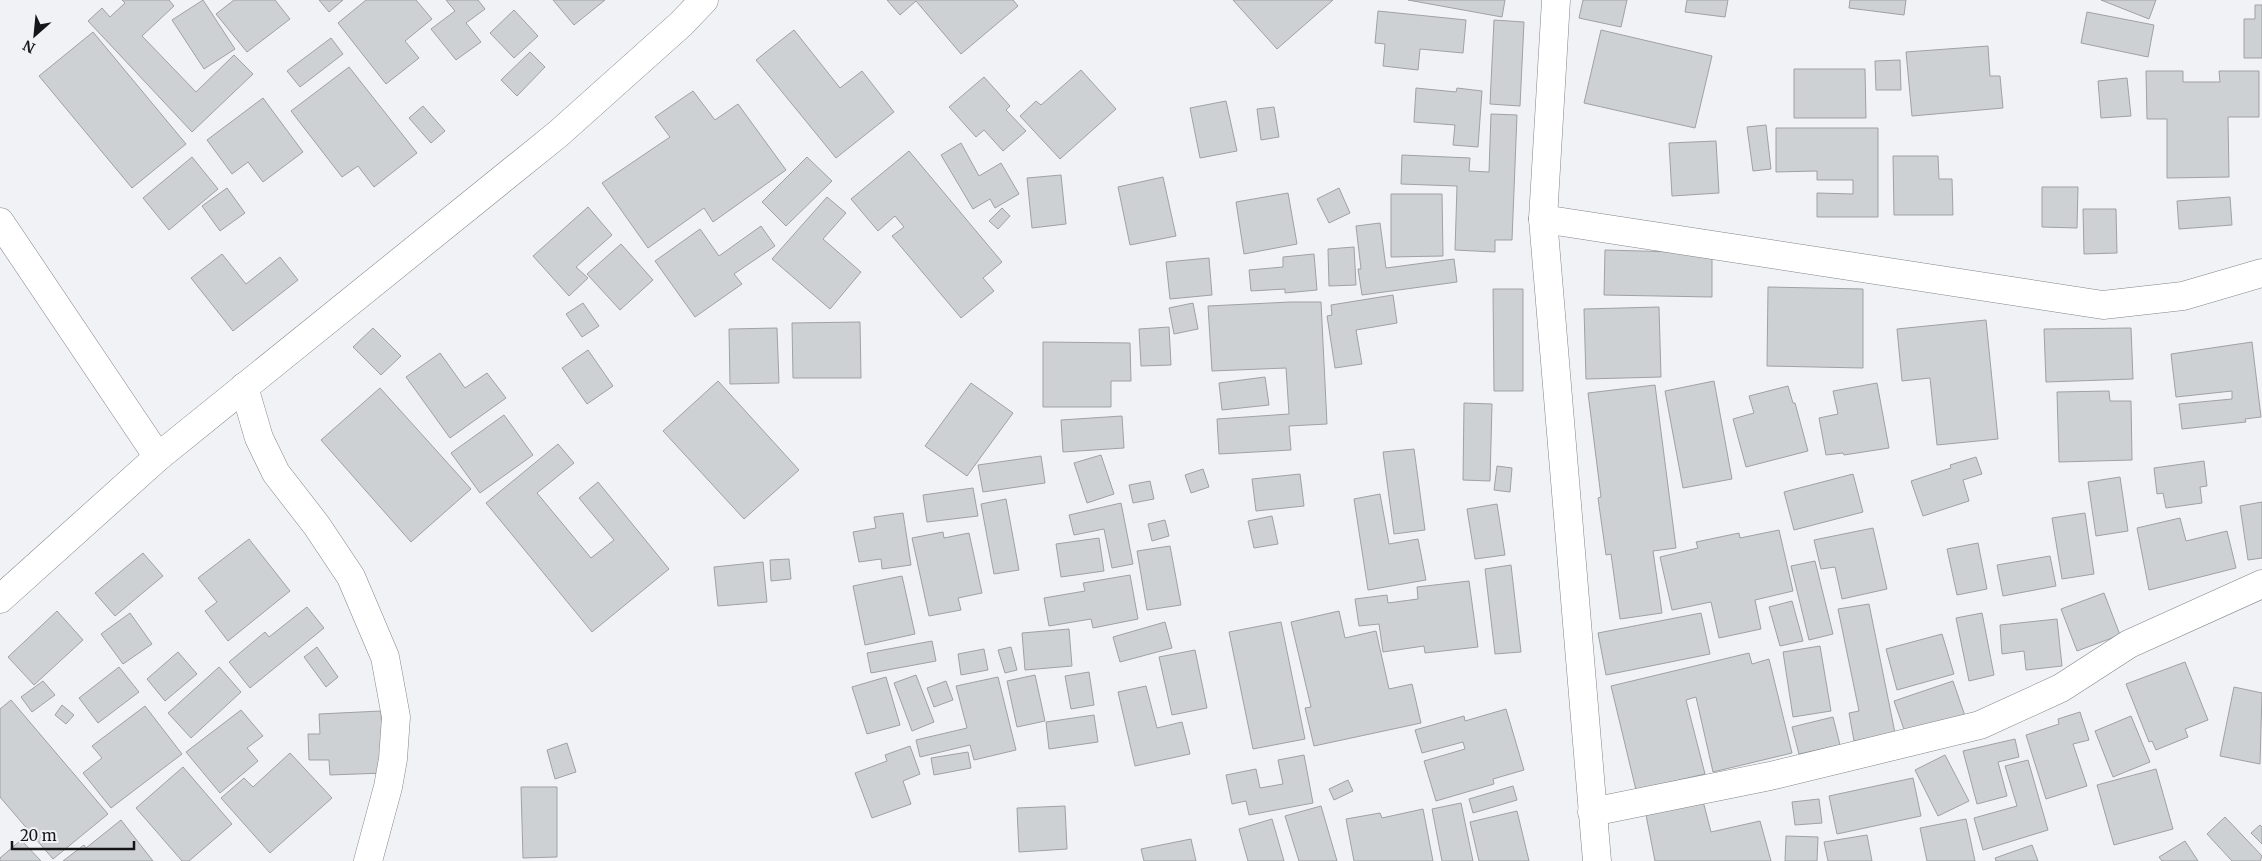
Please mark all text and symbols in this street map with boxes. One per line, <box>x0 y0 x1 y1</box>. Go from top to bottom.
north arrow <box>10 10 60 60</box>
text: N <box>20 36 38 57</box>
scale bar <box>12 818 135 850</box>
text: 20 m <box>20 826 57 845</box>

